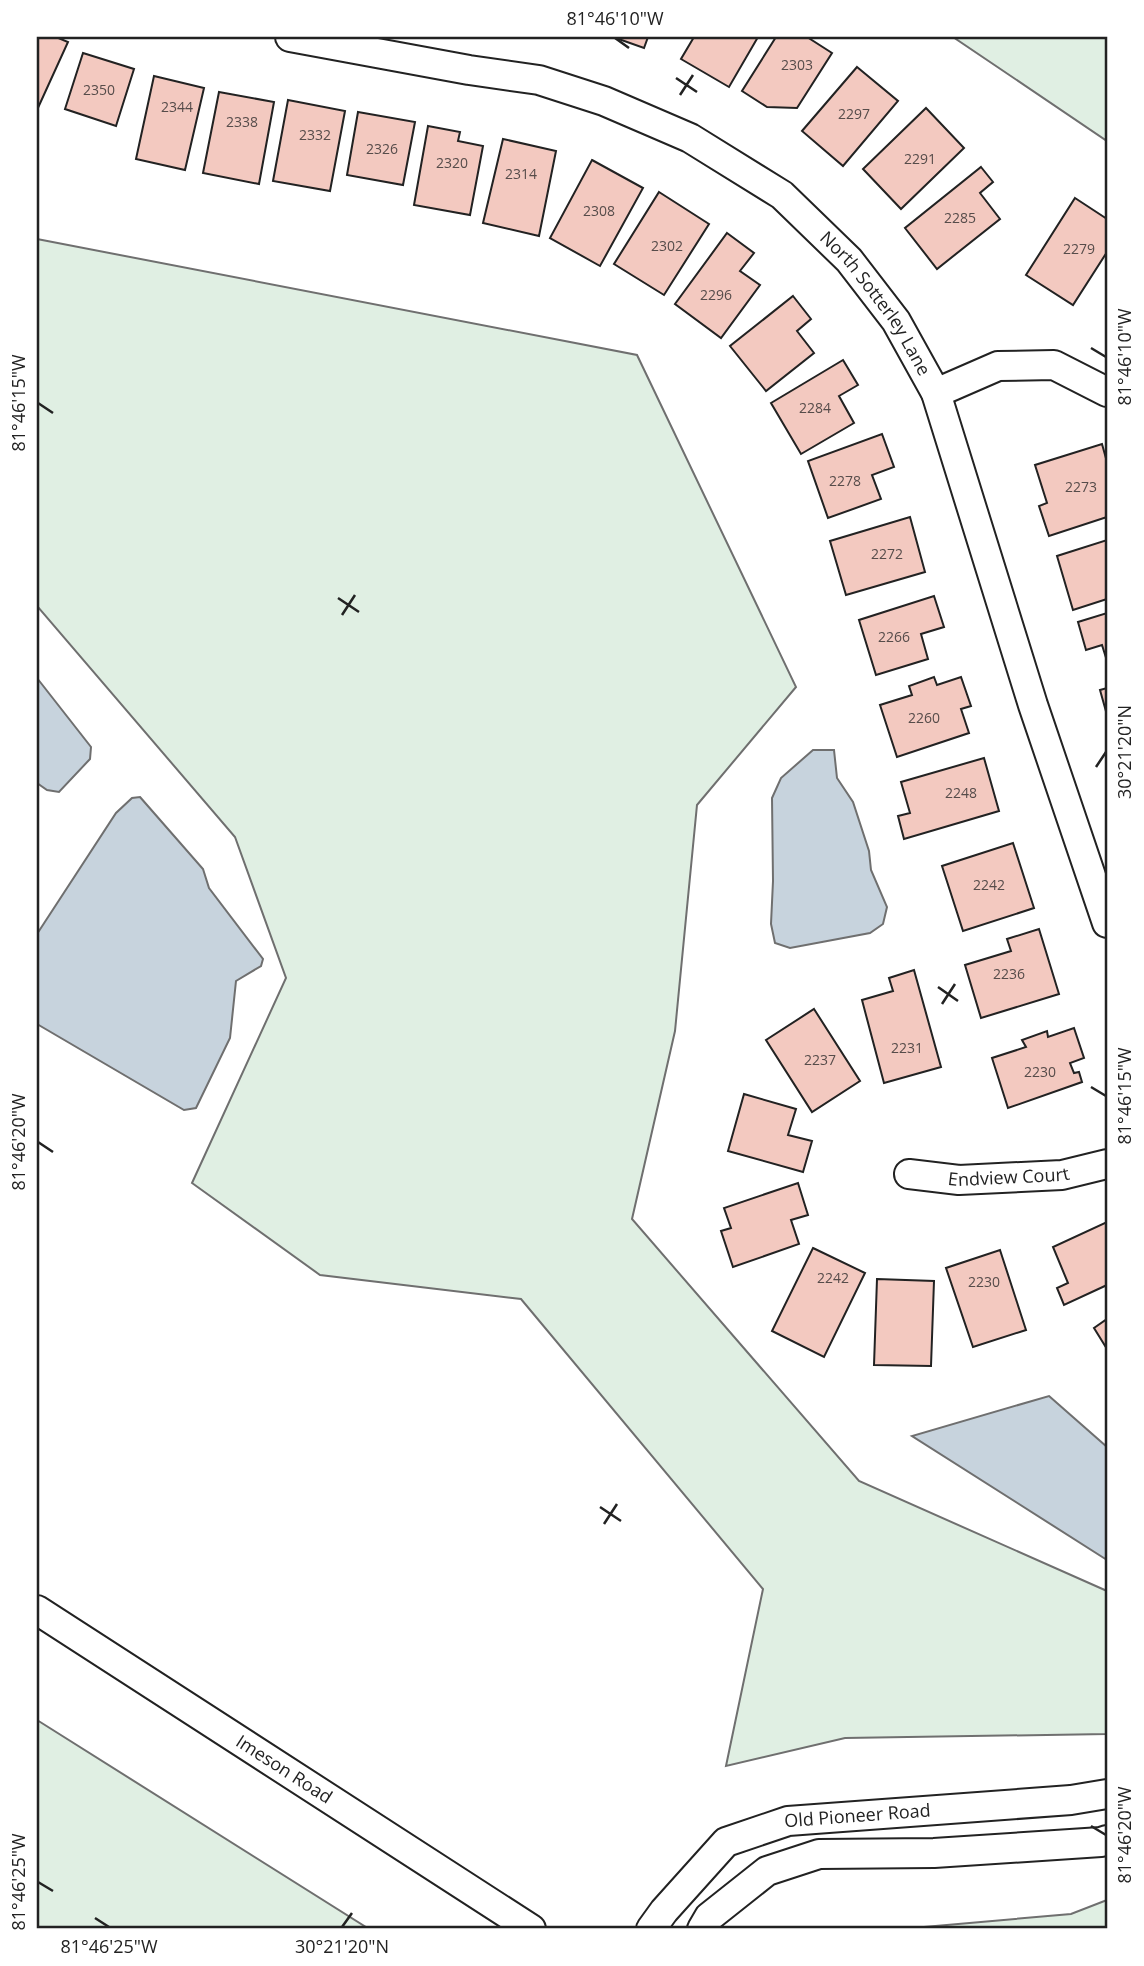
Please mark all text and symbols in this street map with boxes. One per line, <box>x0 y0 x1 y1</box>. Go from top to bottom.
text: 81°46'10"W <box>566 6 664 30</box>
house number: 2303 <box>781 55 813 74</box>
house number: 2350 <box>83 80 115 99</box>
house number: 2344 <box>161 97 193 116</box>
house number: 2297 <box>838 104 870 123</box>
house number: 2338 <box>226 112 258 131</box>
house number: 2332 <box>299 125 331 144</box>
house number: 2326 <box>366 139 398 158</box>
house number: 2291 <box>904 149 936 168</box>
house number: 2320 <box>436 153 468 172</box>
house number: 2314 <box>505 164 537 183</box>
house number: 2308 <box>583 201 615 220</box>
house number: 2285 <box>944 208 976 227</box>
street label: North Sotterley Lane <box>815 225 937 379</box>
house number: 2302 <box>651 236 683 255</box>
house number: 2279 <box>1063 239 1095 258</box>
house number: 2296 <box>700 285 732 304</box>
text: 81°46'10"W <box>1112 308 1136 406</box>
text: 81°46'15"W <box>6 354 30 452</box>
house number: 2284 <box>799 398 831 417</box>
house number: 2278 <box>829 471 861 490</box>
house number: 2273 <box>1065 477 1097 496</box>
house number: 2272 <box>871 544 903 563</box>
house number: 2266 <box>878 627 910 646</box>
text: 30°21'20"N <box>1112 705 1136 799</box>
house number: 2260 <box>908 708 940 727</box>
house number: 2248 <box>945 783 977 802</box>
house number: 2242 <box>973 875 1005 894</box>
house number: 2236 <box>993 964 1025 983</box>
house number: 2231 <box>891 1038 923 1057</box>
text: 81°46'15"W <box>1112 1047 1136 1145</box>
house number: 2237 <box>804 1050 836 1069</box>
house number: 2230 <box>1024 1062 1056 1081</box>
text: 81°46'20"W <box>6 1093 30 1191</box>
street label: Endview Court <box>947 1161 1072 1191</box>
house number: 2242 <box>817 1268 849 1287</box>
house number: 2230 <box>968 1272 1000 1291</box>
street label: Imeson Road <box>232 1729 337 1809</box>
text: 81°46'20"W <box>1112 1786 1136 1884</box>
street label: Old Pioneer Road <box>783 1797 931 1832</box>
text: 81°46'25"W <box>6 1833 30 1931</box>
text: 81°46'25"W <box>60 1934 158 1958</box>
text: 30°21'20"N <box>295 1934 389 1958</box>

